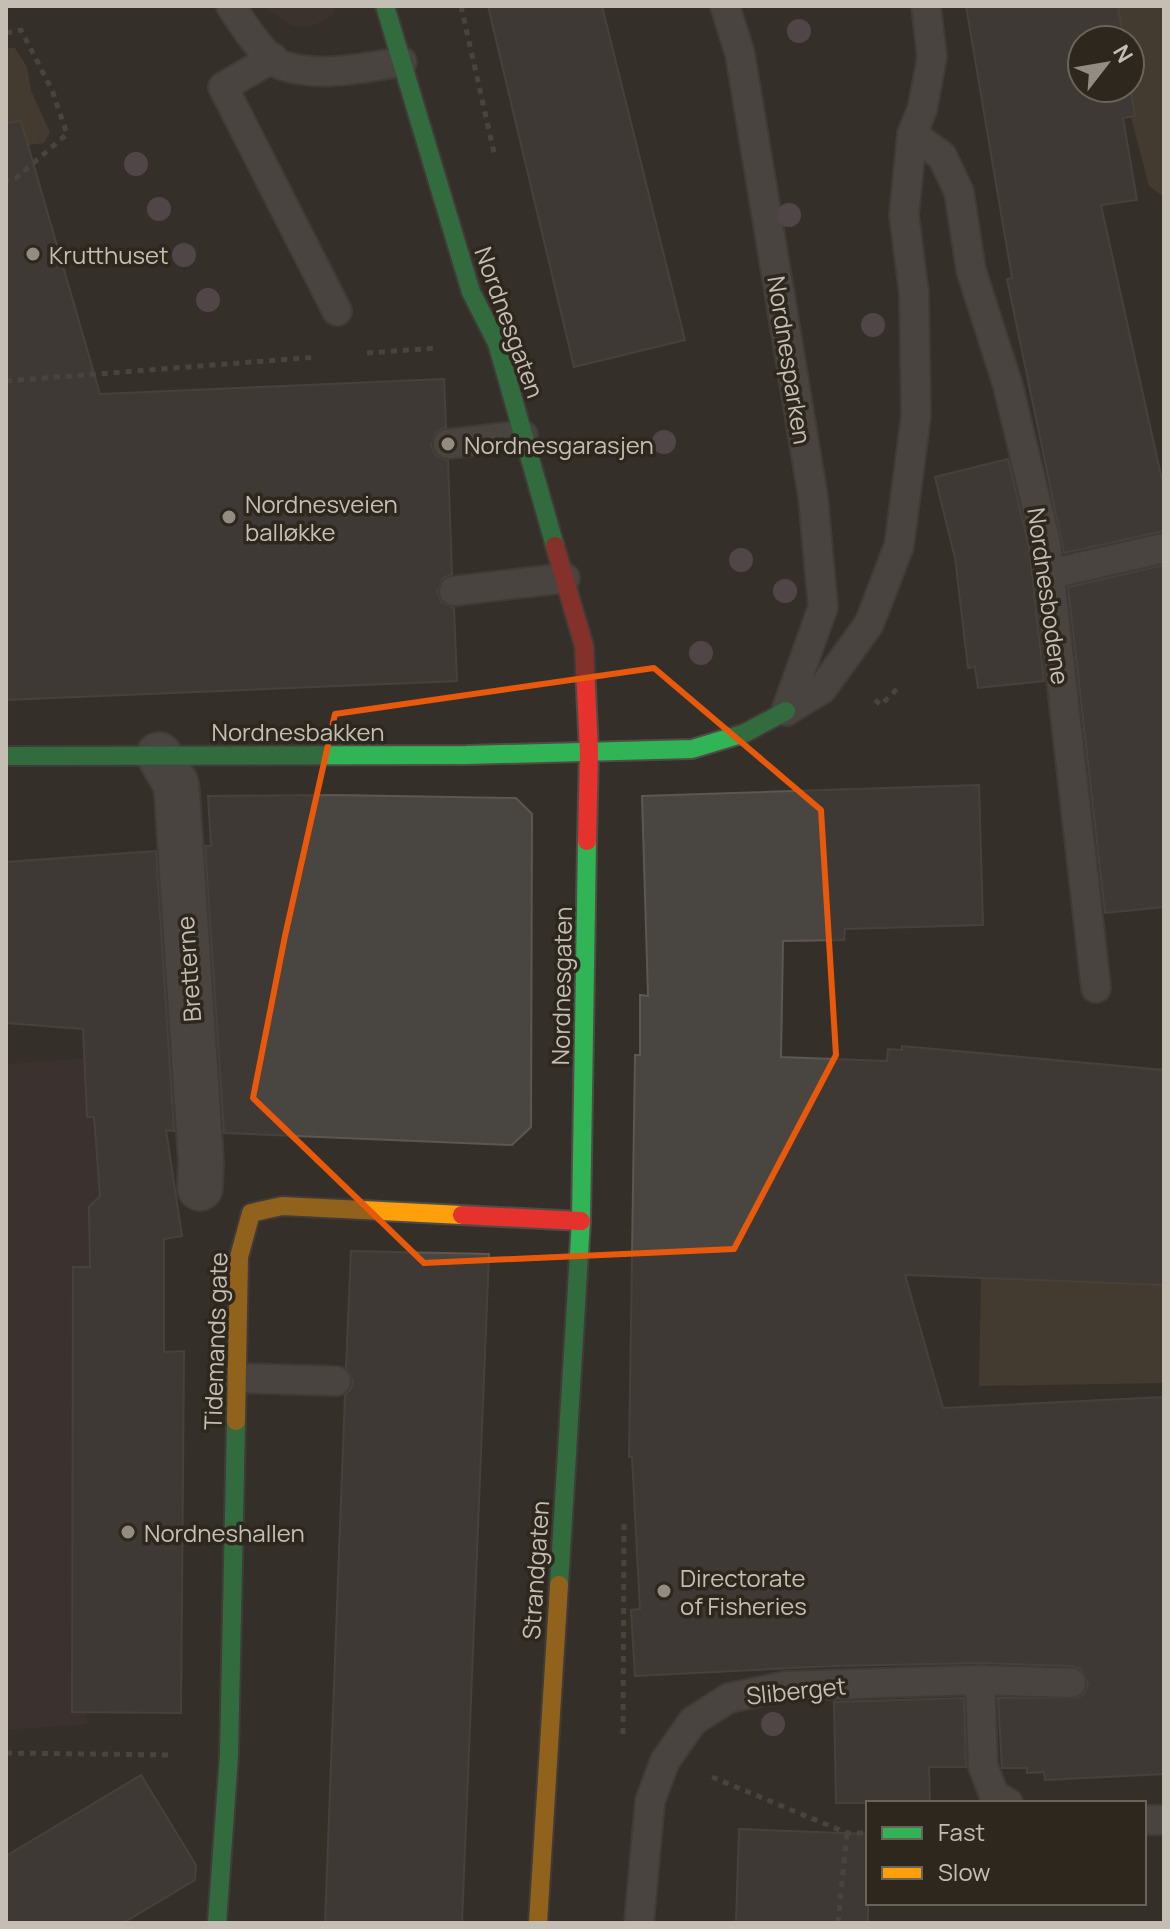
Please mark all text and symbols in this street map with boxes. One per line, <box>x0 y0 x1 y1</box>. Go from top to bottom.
north arrow <box>1066 24 1146 104</box>
text: N <box>1106 39 1140 68</box>
place label: Krutthuset <box>49 238 169 271</box>
street label: Nordnesgaten <box>467 242 553 402</box>
marker: Krutthuset <box>24 245 42 263</box>
street label: Nordnesparken <box>760 274 820 446</box>
place label: Nordnesgarasjen <box>464 428 654 461</box>
marker: Nordnesgarasjen <box>439 435 457 453</box>
place label: Nordnesveien balløkke <box>245 487 398 548</box>
street label: Nordnesbodene <box>1020 505 1078 687</box>
marker: Nordnesveien balløkke <box>220 508 238 526</box>
street label: Nordnesbakken <box>211 715 385 748</box>
street label: Nordnesgaten <box>543 906 579 1066</box>
street label: Bretterne <box>168 915 208 1023</box>
street label: Tidemands gate <box>195 1251 235 1431</box>
street label: Strandgaten <box>514 1500 556 1640</box>
place label: Nordneshallen <box>144 1516 305 1549</box>
marker: Nordneshallen <box>119 1523 137 1541</box>
place label: Directorate of Fisheries <box>680 1561 807 1622</box>
marker: Directorate of Fisheries <box>655 1582 673 1600</box>
street label: Sliberget <box>744 1668 848 1712</box>
legend <box>866 1801 1146 1905</box>
text: Fast <box>938 1815 985 1848</box>
text: Slow <box>938 1855 991 1888</box>

